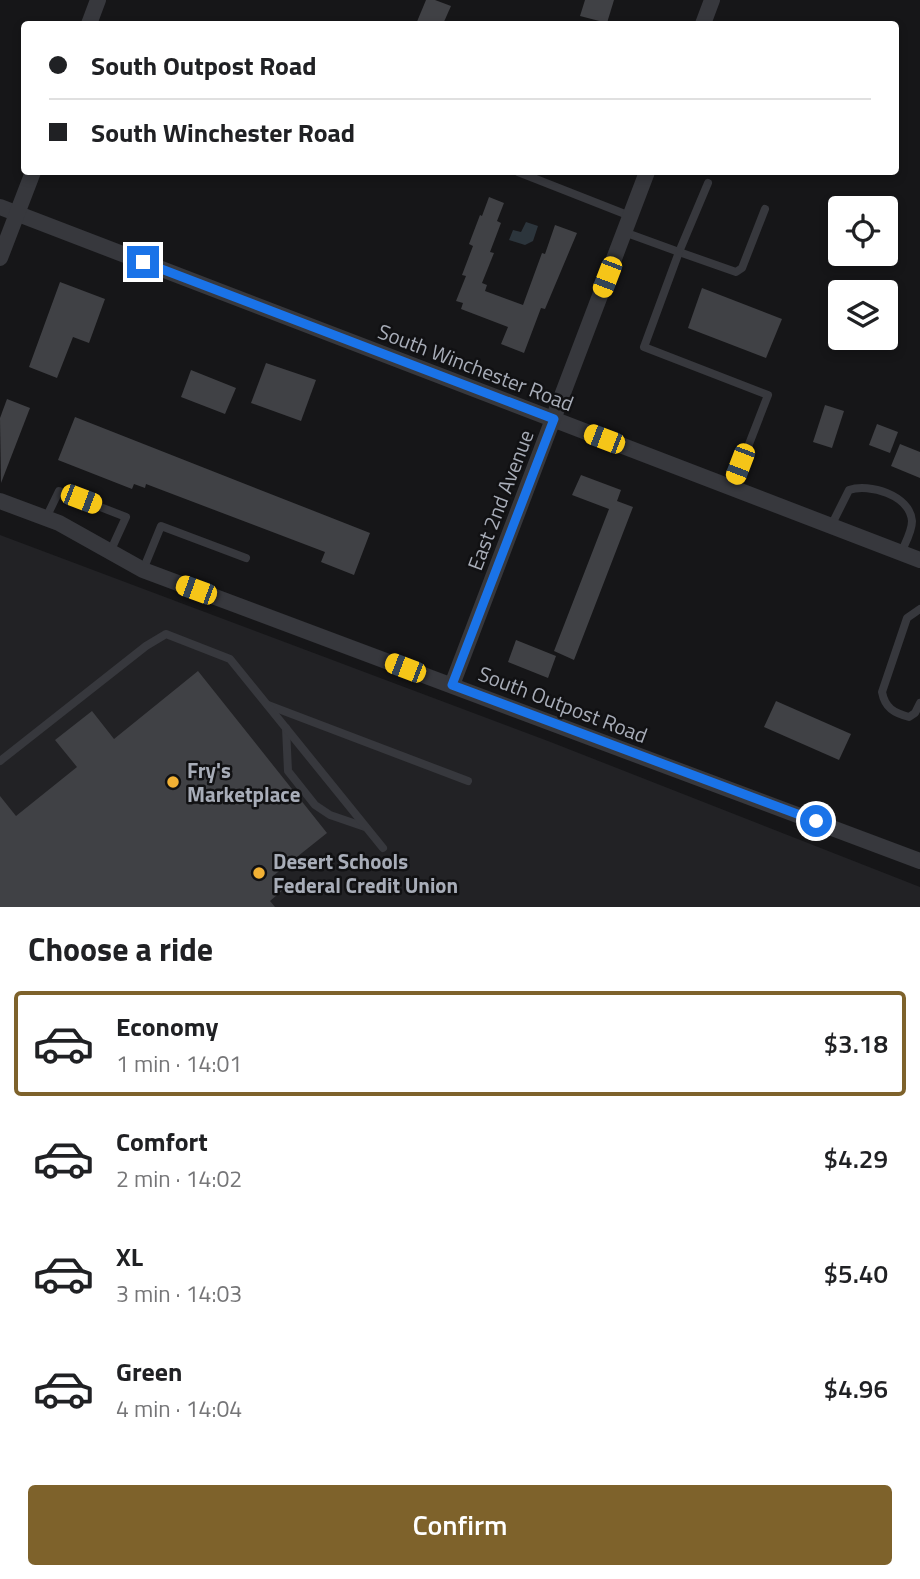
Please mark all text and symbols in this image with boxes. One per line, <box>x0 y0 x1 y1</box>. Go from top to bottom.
text: South Outpost Road <box>91 46 316 85</box>
text: South Winchester Road <box>91 113 355 152</box>
map controls <box>828 196 898 350</box>
button: locate <box>828 196 898 266</box>
route end <box>127 246 159 278</box>
car <box>590 254 625 300</box>
button: layers <box>828 280 898 350</box>
street label: South Winchester Road <box>373 315 579 419</box>
car <box>581 422 628 456</box>
street label: East 2nd Avenue <box>458 425 542 575</box>
car <box>723 441 758 487</box>
car <box>58 482 105 516</box>
car <box>173 573 220 607</box>
car <box>382 651 429 685</box>
street label: South Outpost Road <box>474 657 652 751</box>
place label: Fry's Marketplace <box>187 754 300 810</box>
marker: Fry's Marketplace <box>165 774 181 790</box>
route start <box>800 805 832 837</box>
place label: Desert Schools Federal Credit Union <box>273 845 458 901</box>
marker: Desert Schools Federal Credit Union <box>251 865 267 881</box>
text: Choose a ride <box>28 925 213 973</box>
text: Economy <box>116 1007 218 1046</box>
icon: car <box>32 1012 95 1075</box>
text: $3.18 <box>824 1024 888 1063</box>
text: 1 min · 14:01 <box>116 1046 242 1081</box>
text: Comfort <box>116 1122 208 1161</box>
icon: car <box>32 1127 95 1190</box>
text: $4.29 <box>824 1139 888 1178</box>
text: 2 min · 14:02 <box>116 1161 242 1196</box>
text: XL <box>116 1237 143 1276</box>
icon: car <box>32 1242 95 1305</box>
text: $5.40 <box>824 1254 888 1293</box>
text: 3 min · 14:03 <box>116 1276 242 1311</box>
text: Green <box>116 1352 182 1391</box>
icon: car <box>32 1357 95 1420</box>
text: $4.96 <box>824 1369 888 1408</box>
text: 4 min · 14:04 <box>116 1391 242 1426</box>
button: Confirm <box>28 1485 892 1565</box>

